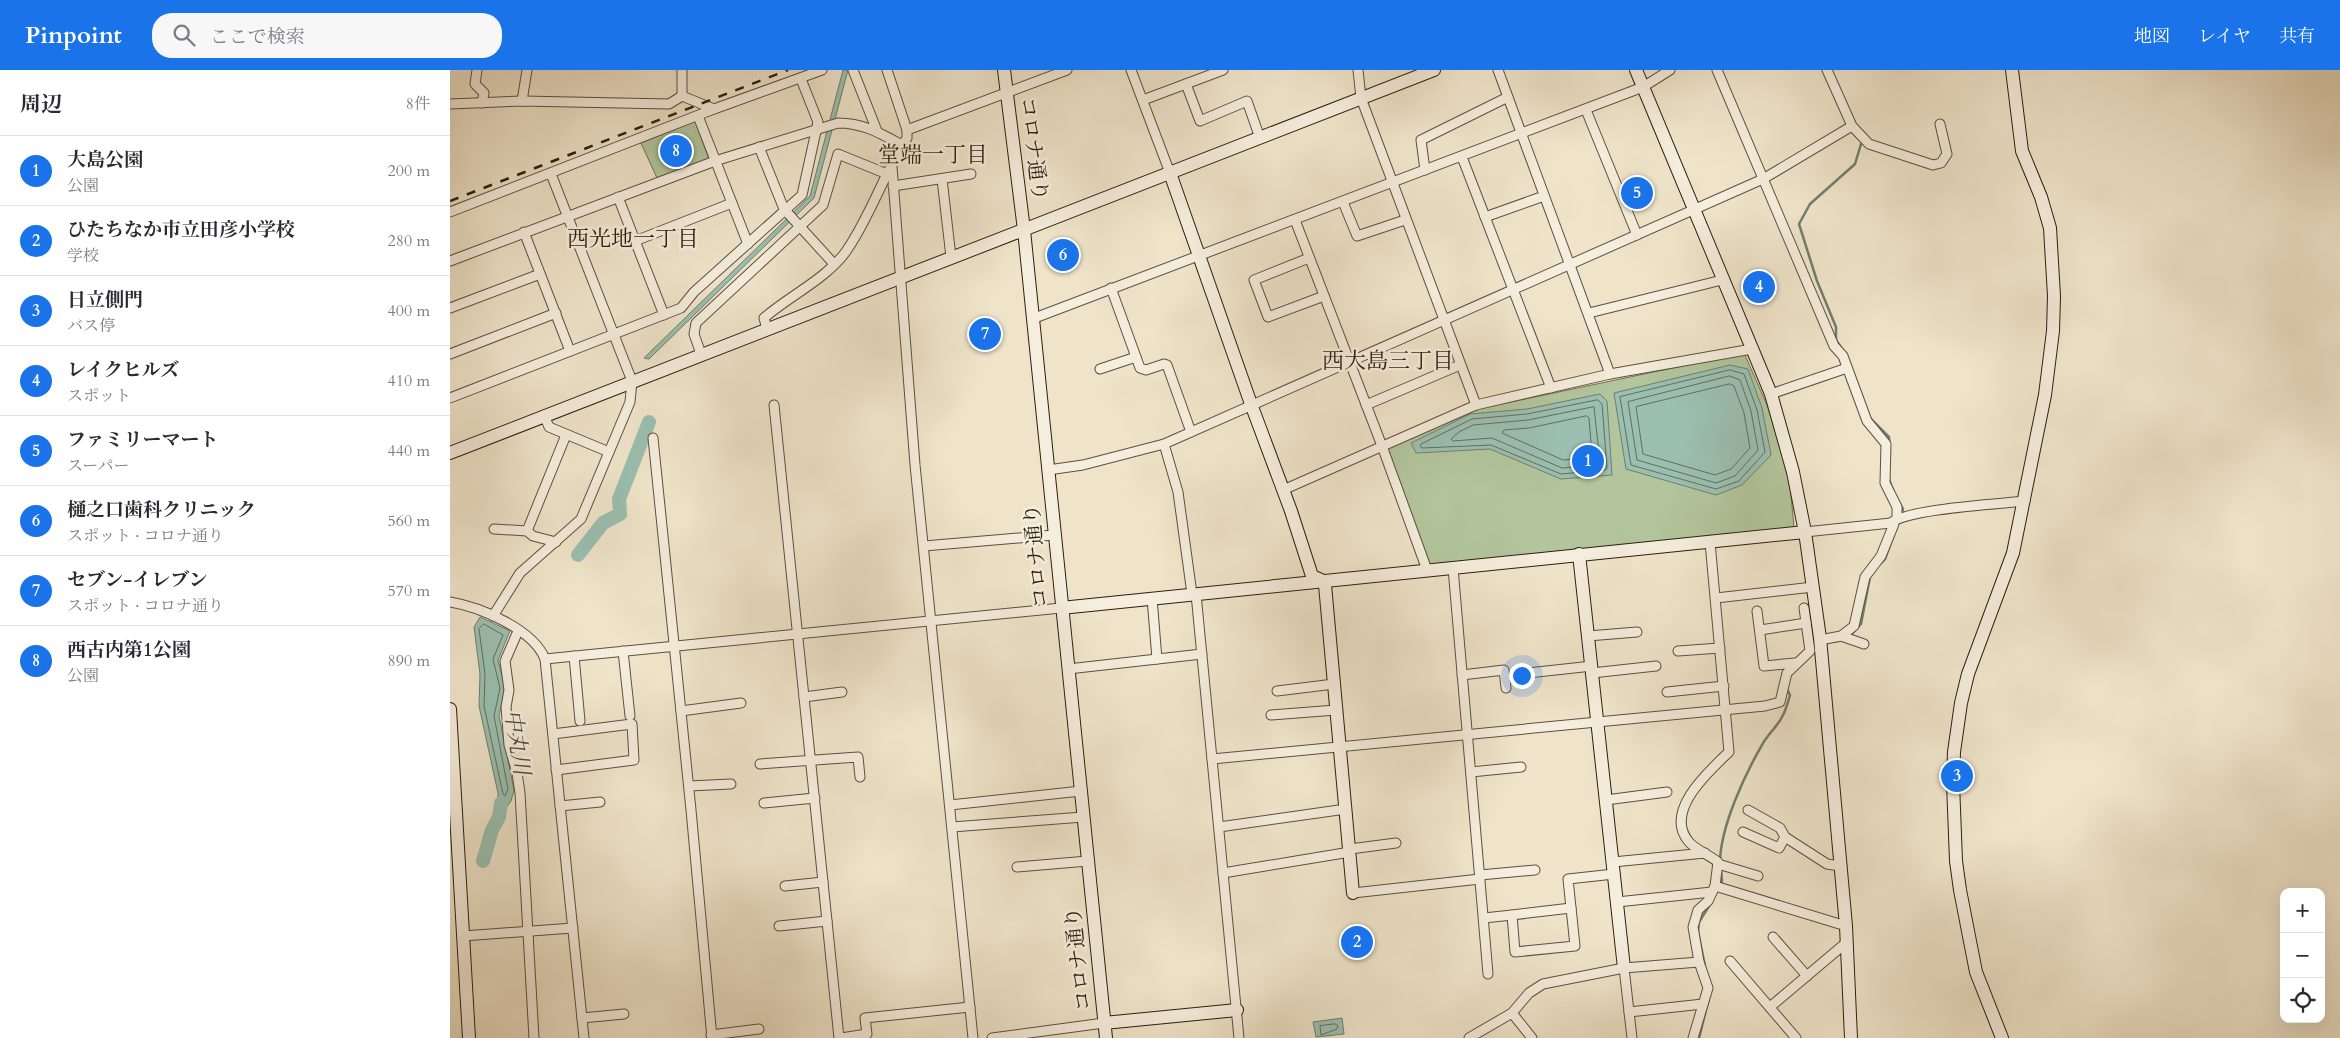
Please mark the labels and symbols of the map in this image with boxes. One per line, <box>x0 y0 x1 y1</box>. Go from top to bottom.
street label: コロナ通り <box>1013 95 1054 203</box>
pin: 8 <box>660 132 692 170</box>
district label: 堂端一丁目 <box>878 140 988 170</box>
pin: 5 <box>1621 174 1653 212</box>
district label: 西光地一丁目 <box>567 224 699 254</box>
pin: 6 <box>1047 236 1079 274</box>
pin: 4 <box>1743 268 1775 306</box>
pin: 7 <box>969 315 1001 353</box>
district label: 西大島三丁目 <box>1322 346 1454 376</box>
pin: 1 <box>1572 442 1604 480</box>
street label: コロナ通り <box>1017 502 1056 610</box>
your location <box>1509 663 1535 689</box>
water label: 中丸川 <box>497 707 537 779</box>
pin: 3 <box>1941 757 1973 795</box>
street label: コロナ通り <box>1059 905 1098 1013</box>
pin: 2 <box>1341 923 1373 961</box>

